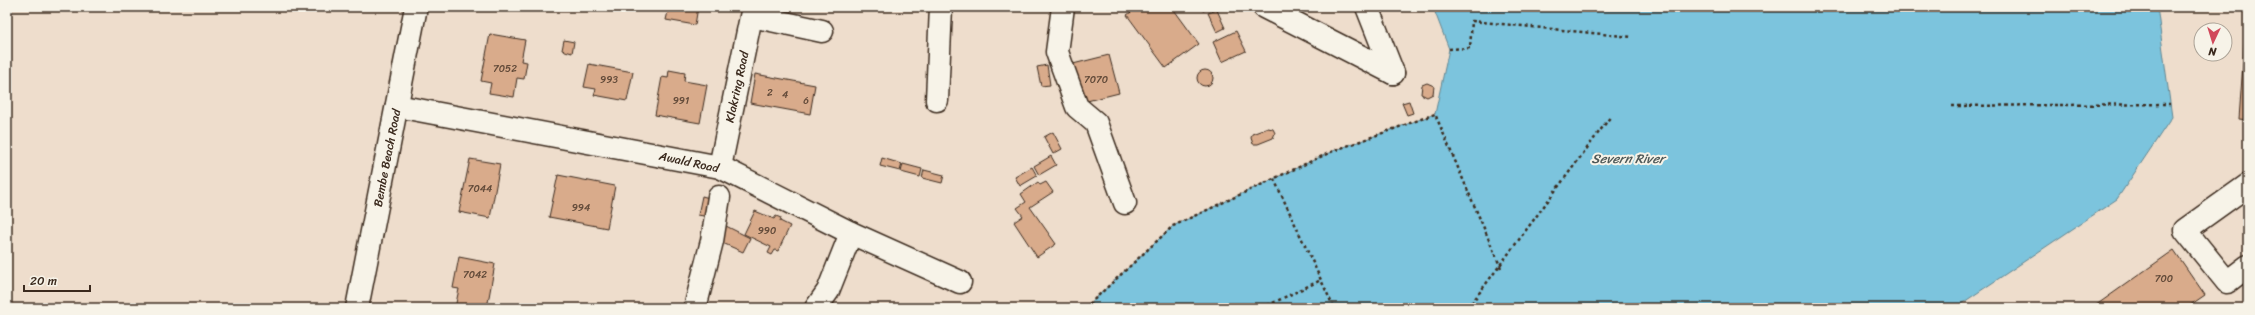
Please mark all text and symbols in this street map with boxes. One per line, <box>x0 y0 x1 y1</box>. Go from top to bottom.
north arrow <box>2193 22 2233 62</box>
text: N <box>2207 42 2218 61</box>
street label: Klakring Road <box>719 49 755 125</box>
house number: 7052 <box>493 60 517 78</box>
house number: 993 <box>600 71 618 89</box>
house number: 7070 <box>1084 71 1108 89</box>
house number: 2 <box>767 84 773 102</box>
house number: 4 <box>782 86 788 104</box>
house number: 991 <box>673 92 689 110</box>
house number: 6 <box>803 92 809 110</box>
street label: Bembe Beach Road <box>367 107 407 209</box>
street label: Awald Road <box>656 145 723 179</box>
water label: Severn River <box>1592 147 1667 170</box>
house number: 7044 <box>468 180 492 198</box>
house number: 994 <box>572 199 590 217</box>
house number: 990 <box>758 222 776 240</box>
house number: 7042 <box>463 266 487 284</box>
scale bar <box>24 267 90 293</box>
text: 20 m <box>30 270 57 292</box>
house number: 700 <box>2155 270 2173 288</box>

